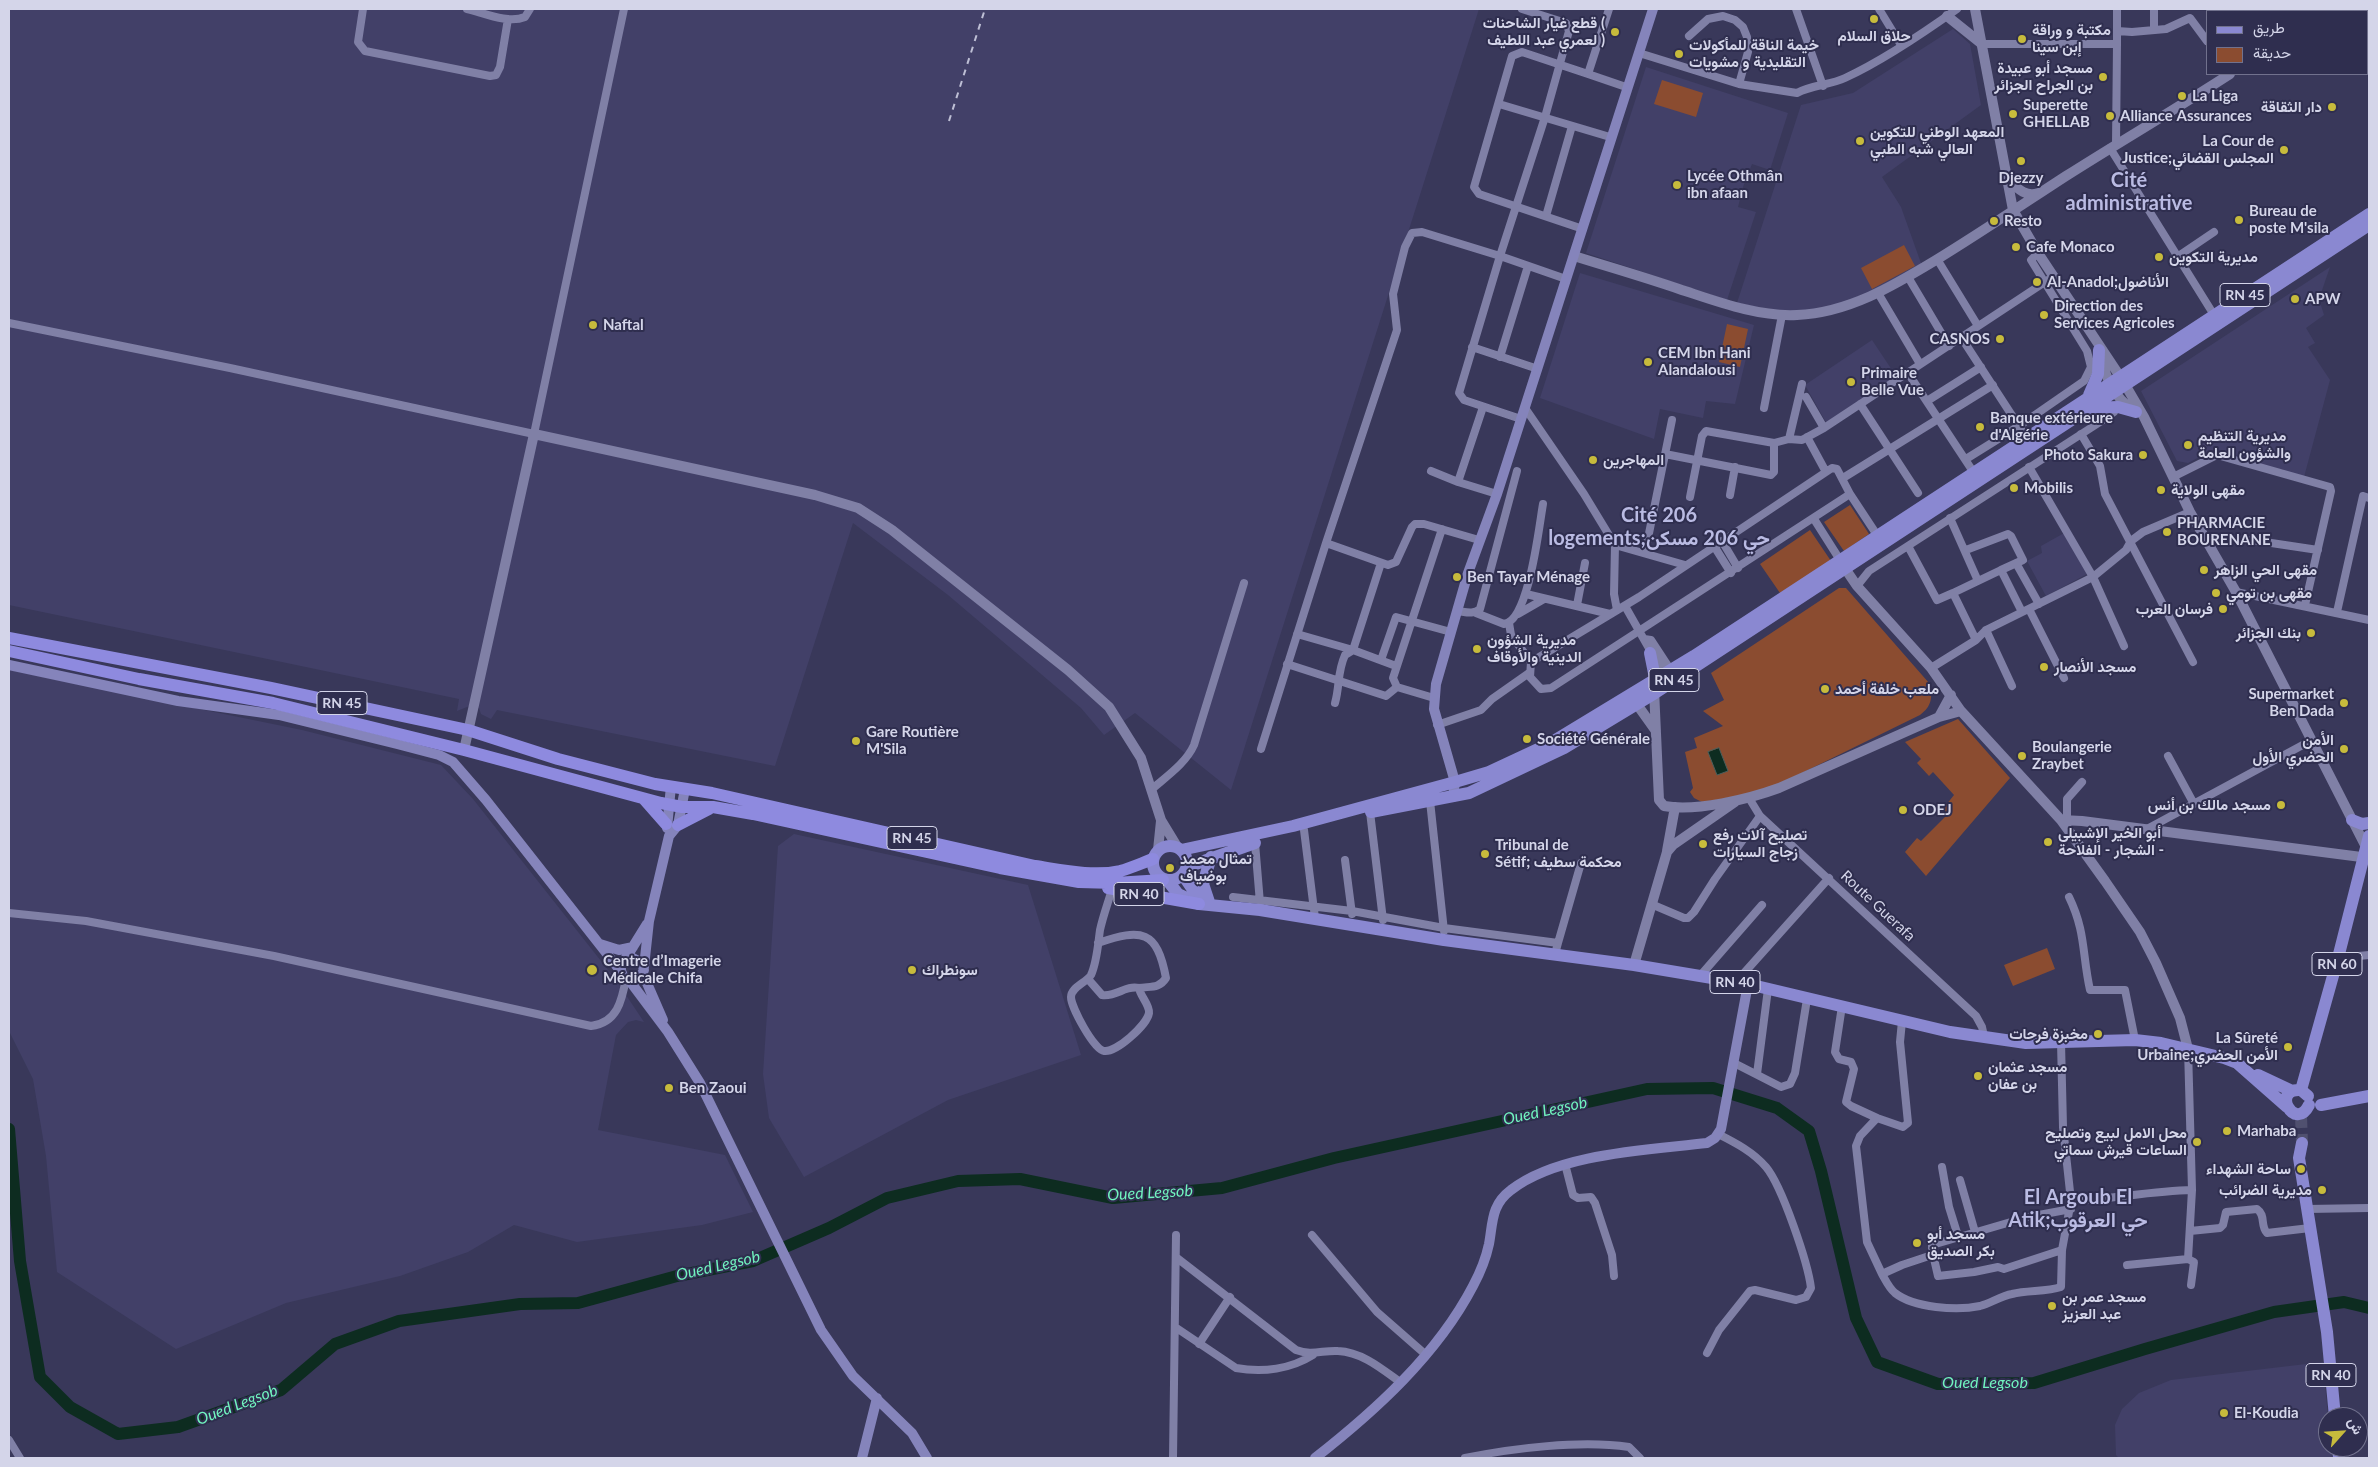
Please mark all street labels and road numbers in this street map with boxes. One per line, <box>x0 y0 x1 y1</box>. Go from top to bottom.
road number: RN 45 <box>2220 284 2270 306</box>
road number: RN 45 <box>1649 668 1699 692</box>
road number: RN 45 <box>317 691 367 714</box>
road number: RN 45 <box>887 826 937 850</box>
street label: Route Guerafa <box>1837 867 1919 945</box>
road number: RN 40 <box>1114 882 1164 906</box>
road number: RN 60 <box>2312 952 2362 976</box>
road number: RN 40 <box>1710 970 1760 994</box>
road number: RN 40 <box>2306 1364 2356 1386</box>

